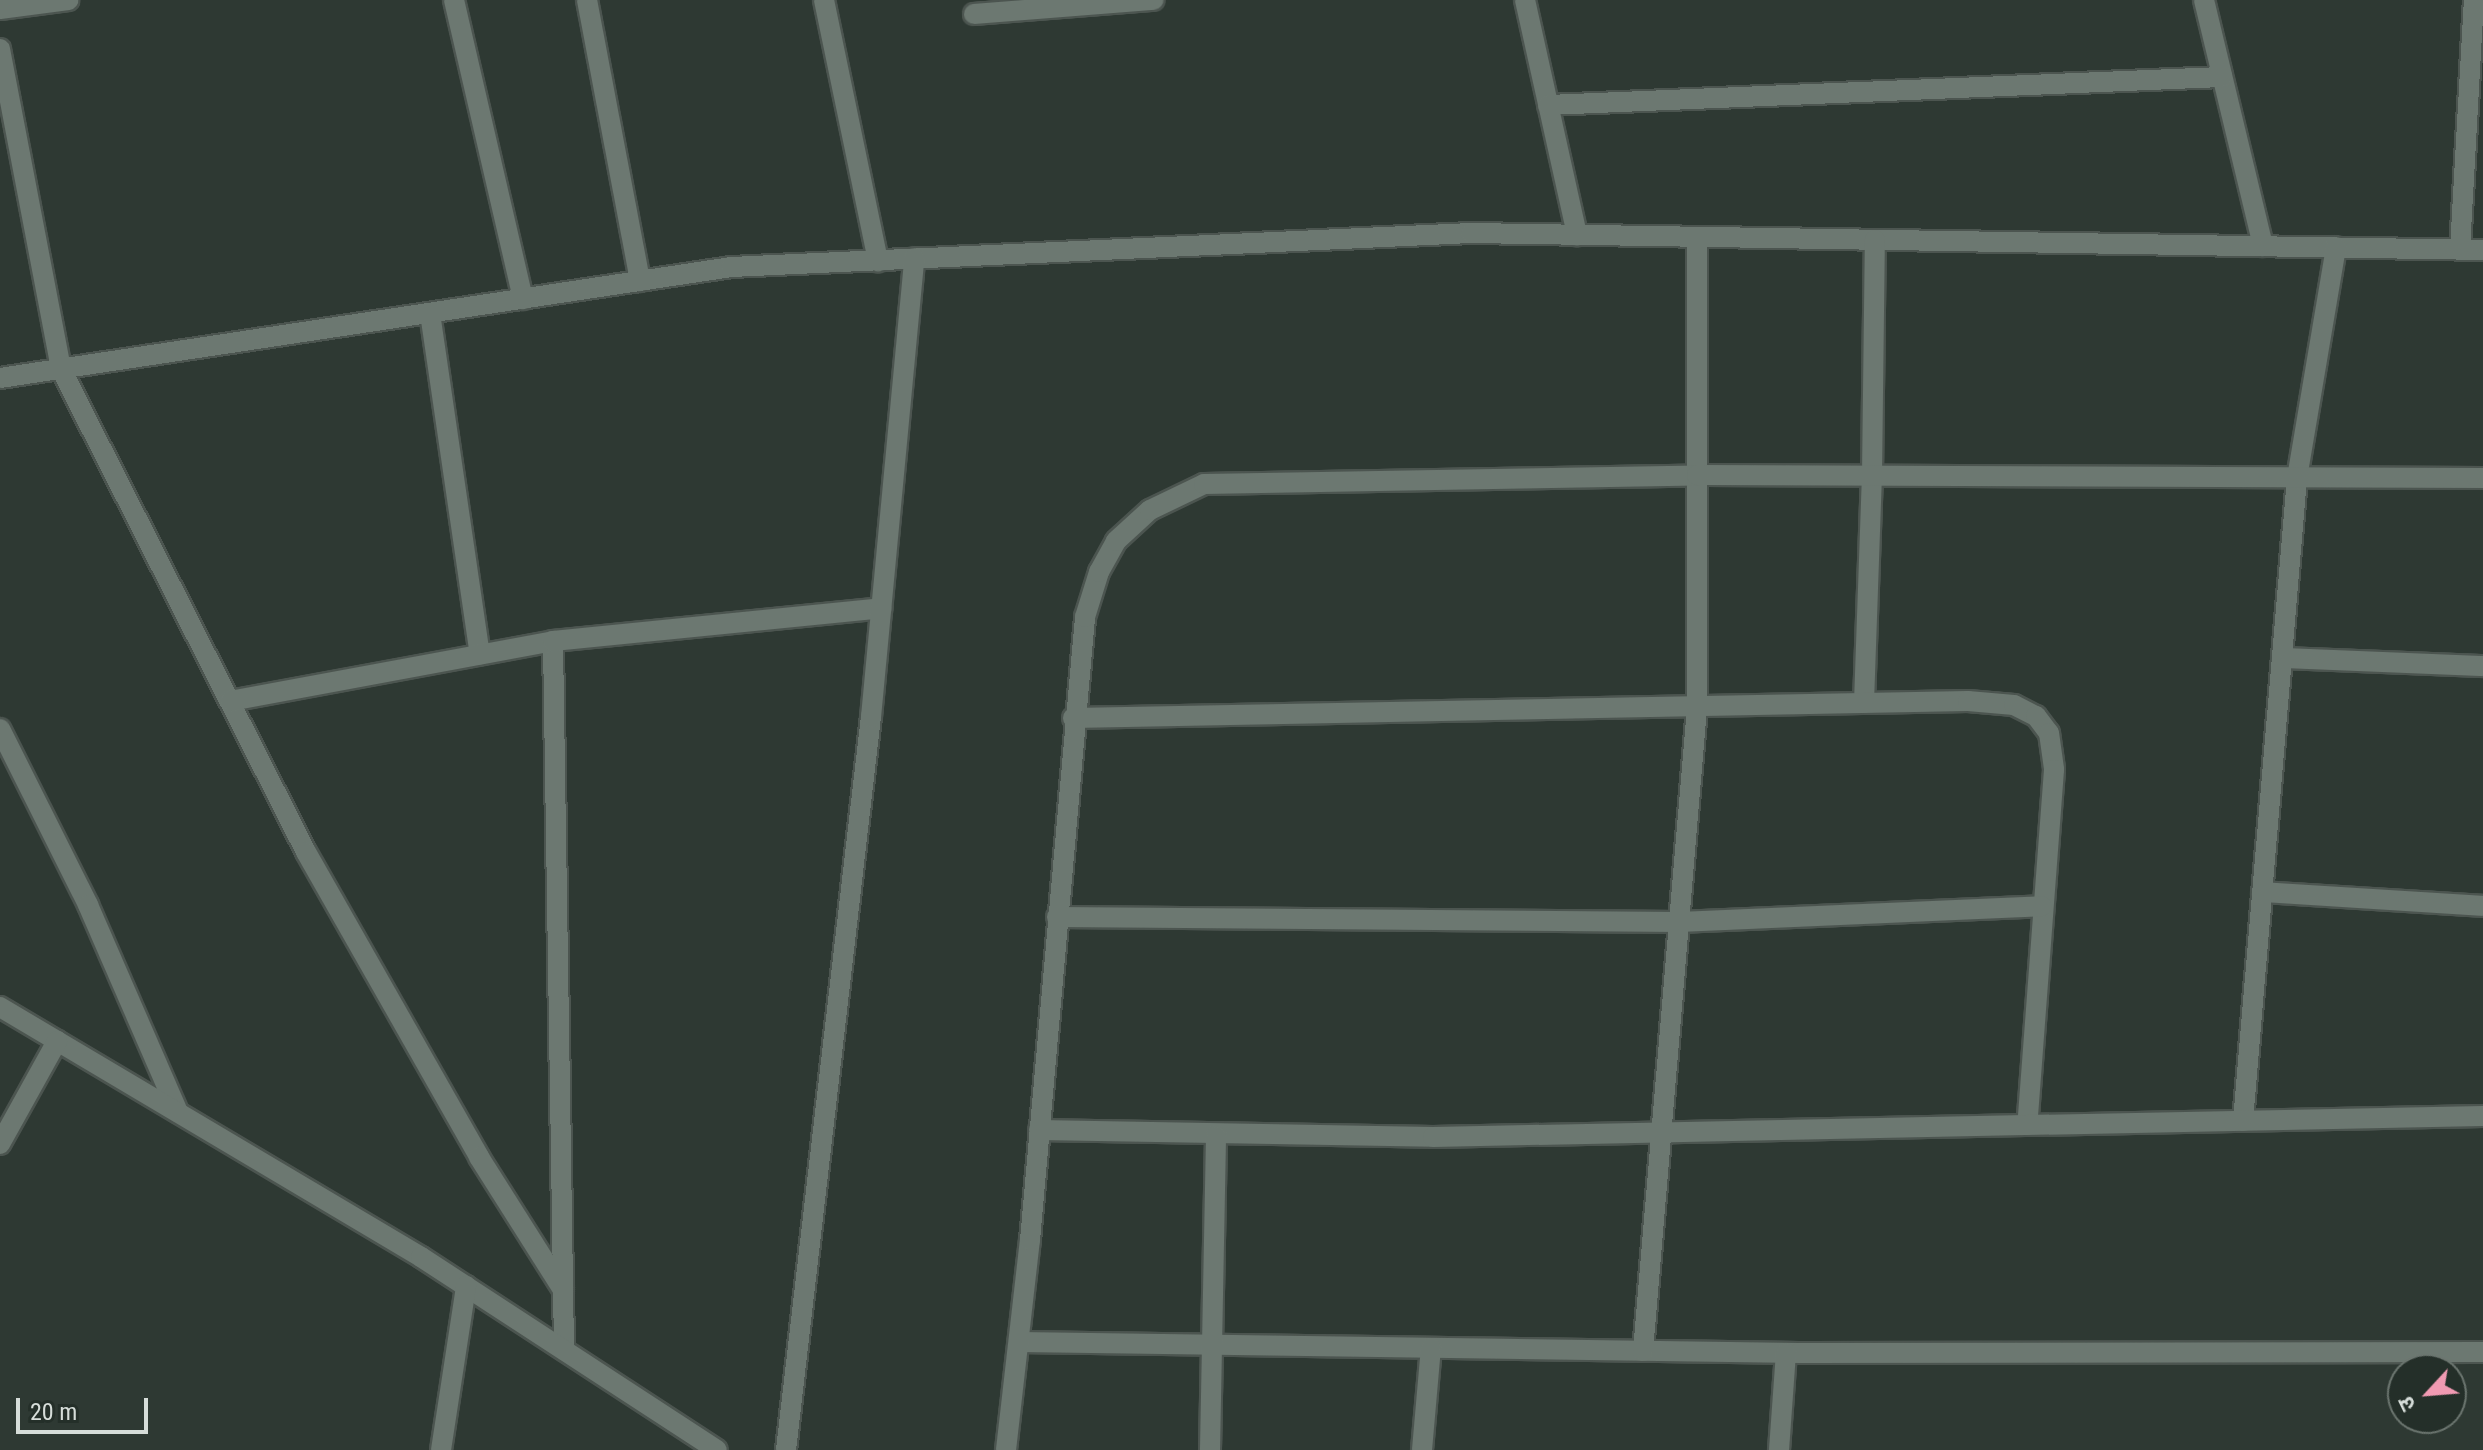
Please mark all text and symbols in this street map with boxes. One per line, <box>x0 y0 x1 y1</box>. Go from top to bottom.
north arrow <box>2387 1354 2467 1434</box>
scale bar <box>20 1382 152 1432</box>
text: उ <box>2393 1393 2421 1415</box>
text: 20 m <box>30 1398 77 1426</box>

